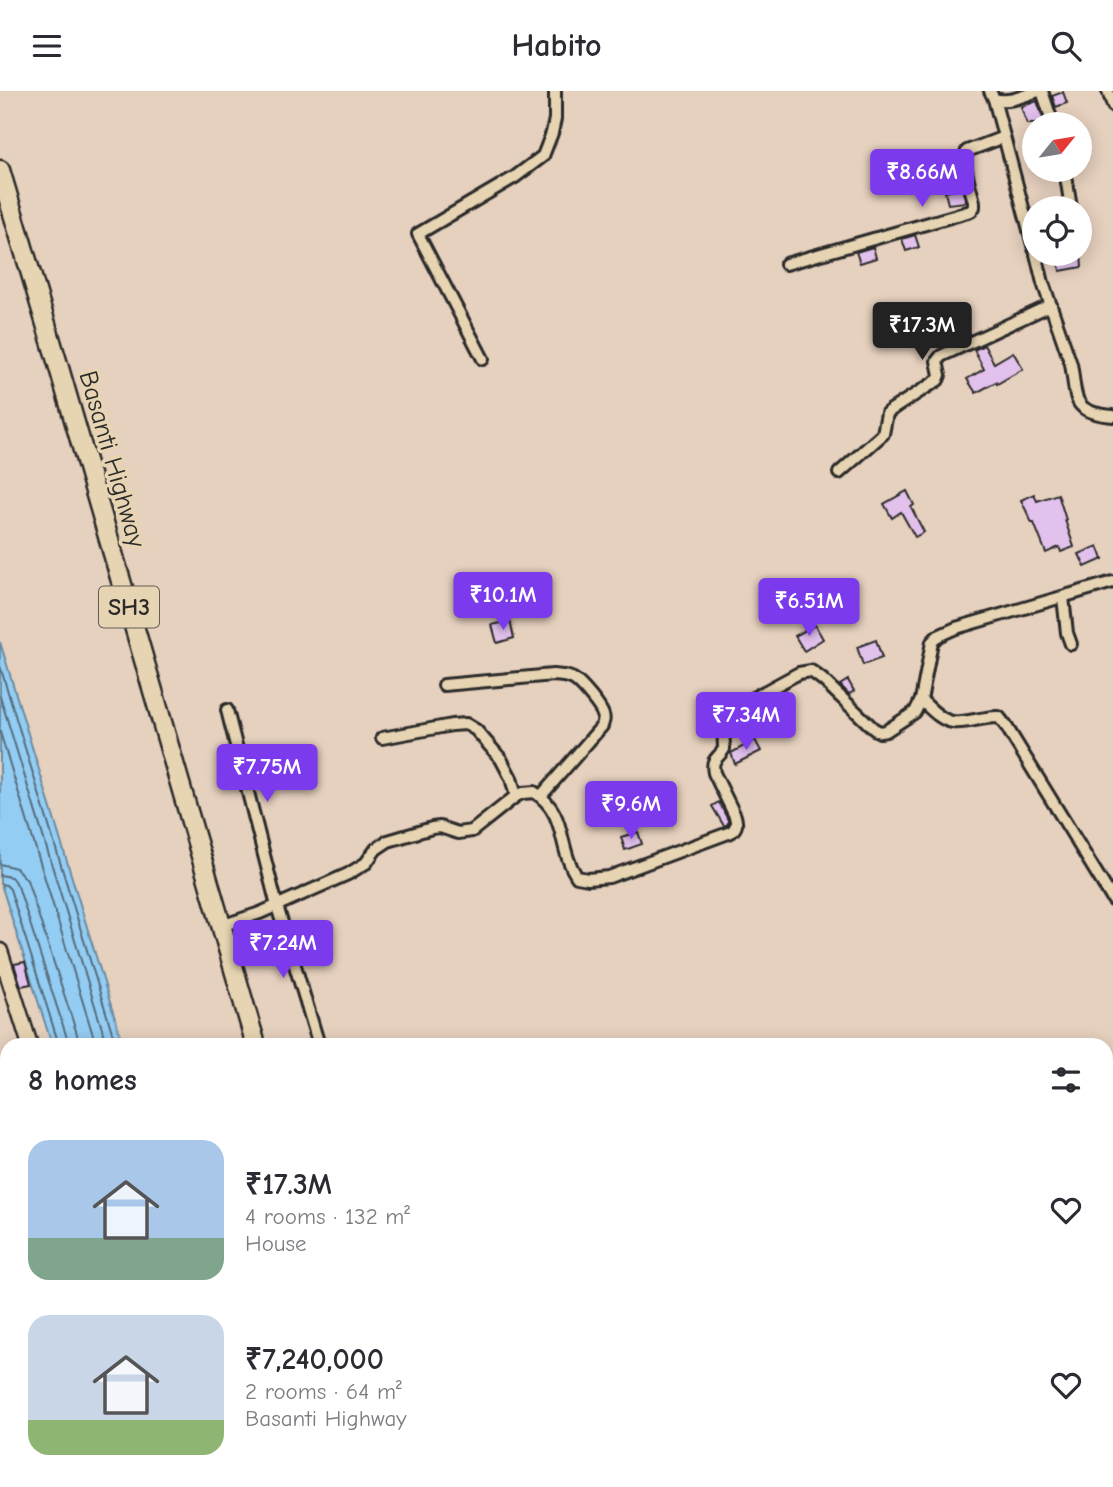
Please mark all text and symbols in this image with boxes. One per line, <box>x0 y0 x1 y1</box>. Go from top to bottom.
icon: menu <box>28 27 66 65</box>
text: Habito <box>512 27 601 64</box>
icon: search <box>1047 27 1085 65</box>
north arrow <box>1022 112 1092 182</box>
map controls <box>1022 112 1092 266</box>
pin: ₹8.66M <box>865 149 979 209</box>
text: ₹8.66M <box>886 158 958 185</box>
button: locate <box>1022 196 1092 266</box>
pin: ₹17.3M <box>865 303 979 362</box>
text: ₹17.3M <box>889 311 955 338</box>
street label: Basanti Highway <box>72 367 152 552</box>
pin: ₹10.1M <box>446 573 560 632</box>
pin: ₹6.51M <box>752 579 866 638</box>
text: ₹10.1M <box>469 581 537 608</box>
road number: SH3 <box>99 586 159 627</box>
text: ₹6.51M <box>774 587 844 614</box>
pin: ₹7.34M <box>689 693 803 752</box>
text: ₹7.34M <box>712 701 780 728</box>
pin: ₹7.75M <box>210 745 324 804</box>
text: ₹7.75M <box>233 753 301 780</box>
pin: ₹9.6M <box>582 781 680 841</box>
text: ₹9.6M <box>601 790 661 817</box>
pin: ₹7.24M <box>226 921 340 980</box>
text: ₹7.24M <box>249 929 317 956</box>
icon: filters <box>1047 1061 1085 1099</box>
text: 8 homes <box>28 1063 137 1098</box>
text: ₹17.3M <box>245 1167 332 1202</box>
icon: home <box>84 1168 168 1252</box>
icon: heart <box>1047 1191 1085 1229</box>
text: 4 rooms · 132 m² <box>245 1203 410 1230</box>
text: House <box>245 1230 307 1257</box>
text: ₹7,240,000 <box>245 1342 384 1377</box>
icon: home <box>84 1343 168 1427</box>
icon: heart <box>1047 1366 1085 1404</box>
text: 2 rooms · 64 m² <box>245 1378 402 1405</box>
text: Basanti Highway <box>245 1405 407 1432</box>

